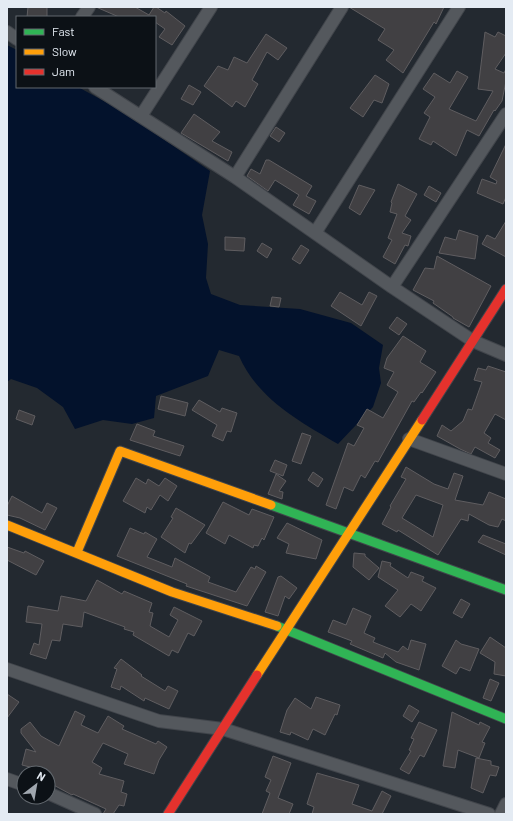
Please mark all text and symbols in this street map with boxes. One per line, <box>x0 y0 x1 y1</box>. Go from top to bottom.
legend <box>16 16 156 88</box>
text: Fast <box>52 24 75 38</box>
text: Slow <box>52 44 77 58</box>
text: Jam <box>52 64 75 78</box>
north arrow <box>16 765 56 805</box>
text: N <box>35 769 48 783</box>

